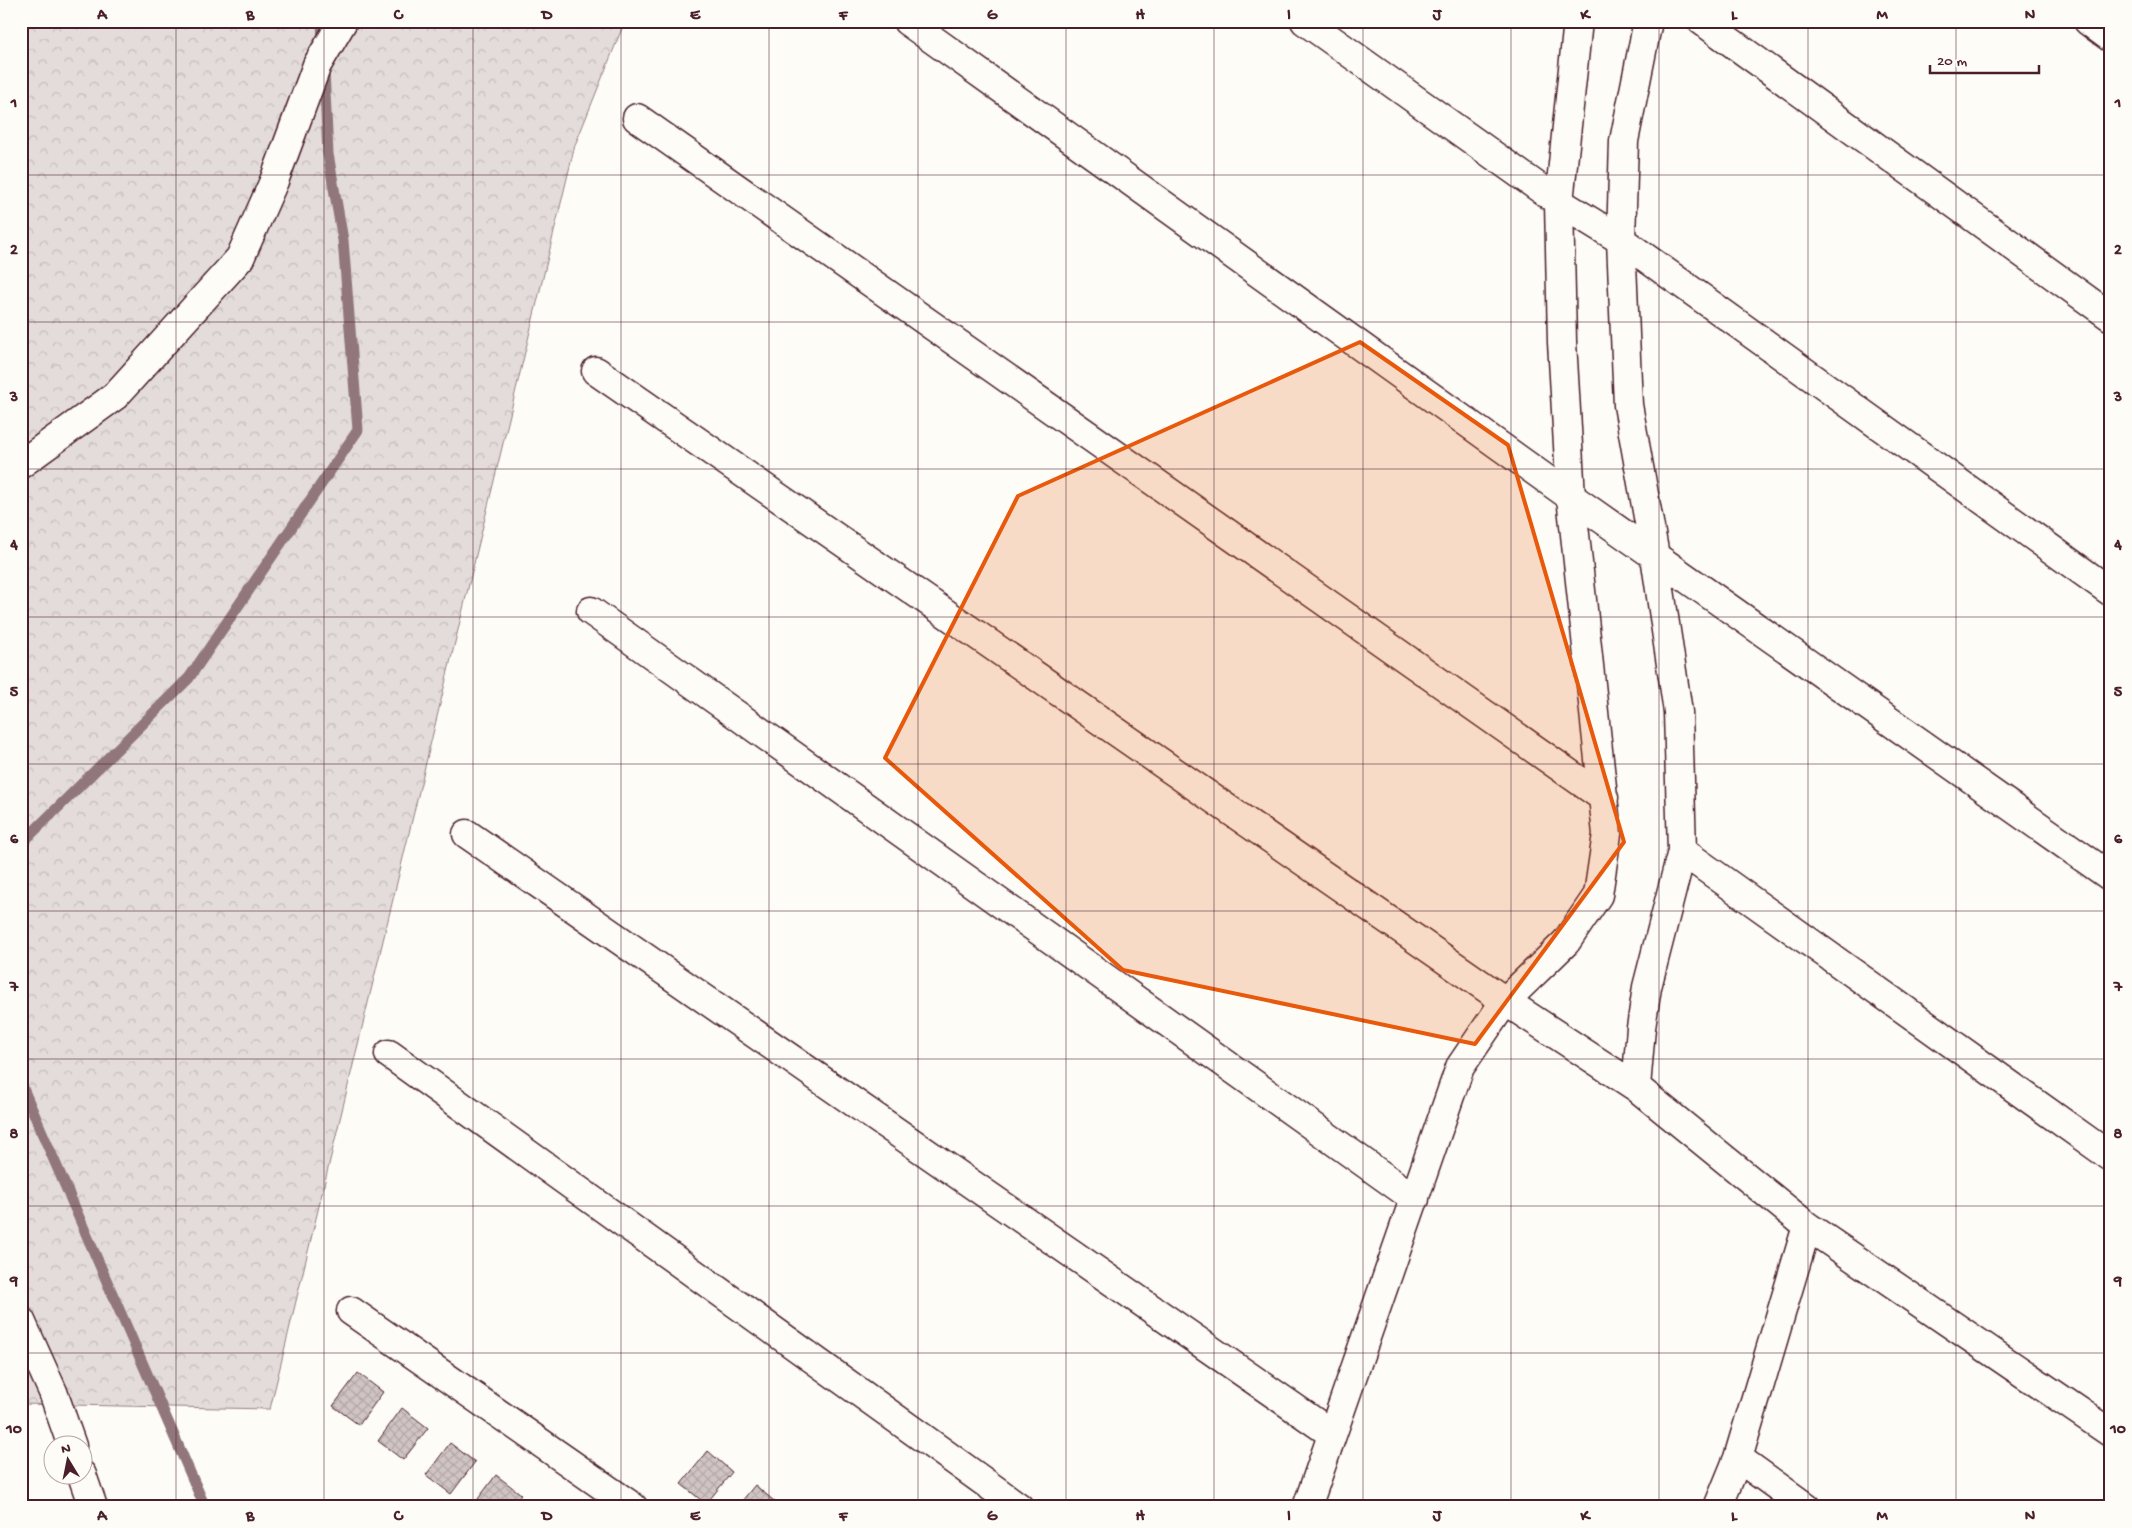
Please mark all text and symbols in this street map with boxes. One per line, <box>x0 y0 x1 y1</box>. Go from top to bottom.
text: A <box>96 7 108 26</box>
text: B <box>245 7 255 26</box>
text: C <box>393 7 404 26</box>
text: D <box>540 7 553 26</box>
text: E <box>690 7 701 26</box>
text: F <box>838 7 849 26</box>
text: G <box>987 7 998 26</box>
text: H <box>1135 7 1145 26</box>
text: I <box>1287 7 1291 26</box>
text: J <box>1432 7 1443 26</box>
text: K <box>1580 7 1592 26</box>
text: L <box>1731 7 1738 26</box>
text: M <box>1876 7 1888 26</box>
text: N <box>2025 7 2036 26</box>
scale bar <box>1930 42 2038 74</box>
text: 20 m <box>1937 53 1967 71</box>
text: 1 <box>10 95 17 114</box>
text: 1 <box>2114 95 2121 114</box>
text: 2 <box>10 242 18 261</box>
text: 2 <box>2114 242 2122 261</box>
text: 3 <box>9 389 18 408</box>
text: 3 <box>2113 389 2122 408</box>
text: 4 <box>9 537 18 556</box>
text: 4 <box>2113 537 2122 556</box>
text: 5 <box>10 684 19 703</box>
text: 5 <box>2114 684 2123 703</box>
text: 6 <box>10 831 19 850</box>
text: 6 <box>2114 831 2123 850</box>
text: 7 <box>9 979 19 998</box>
text: 7 <box>2113 979 2123 998</box>
text: 8 <box>10 1126 19 1145</box>
text: 8 <box>2114 1126 2123 1145</box>
text: 9 <box>9 1273 18 1292</box>
text: 9 <box>2113 1273 2122 1292</box>
text: 10 <box>5 1421 22 1440</box>
text: 10 <box>2109 1421 2126 1440</box>
north arrow <box>42 1436 92 1486</box>
text: N <box>60 1440 72 1459</box>
text: A <box>96 1508 108 1527</box>
text: B <box>245 1508 255 1527</box>
text: C <box>393 1508 404 1527</box>
text: D <box>540 1508 553 1527</box>
text: E <box>690 1508 701 1527</box>
text: F <box>838 1508 849 1527</box>
text: G <box>987 1508 998 1527</box>
text: H <box>1135 1508 1145 1527</box>
text: I <box>1287 1508 1291 1527</box>
text: J <box>1432 1508 1443 1527</box>
text: K <box>1580 1508 1592 1527</box>
text: L <box>1731 1508 1738 1527</box>
text: M <box>1876 1508 1888 1527</box>
text: N <box>2025 1508 2036 1527</box>

